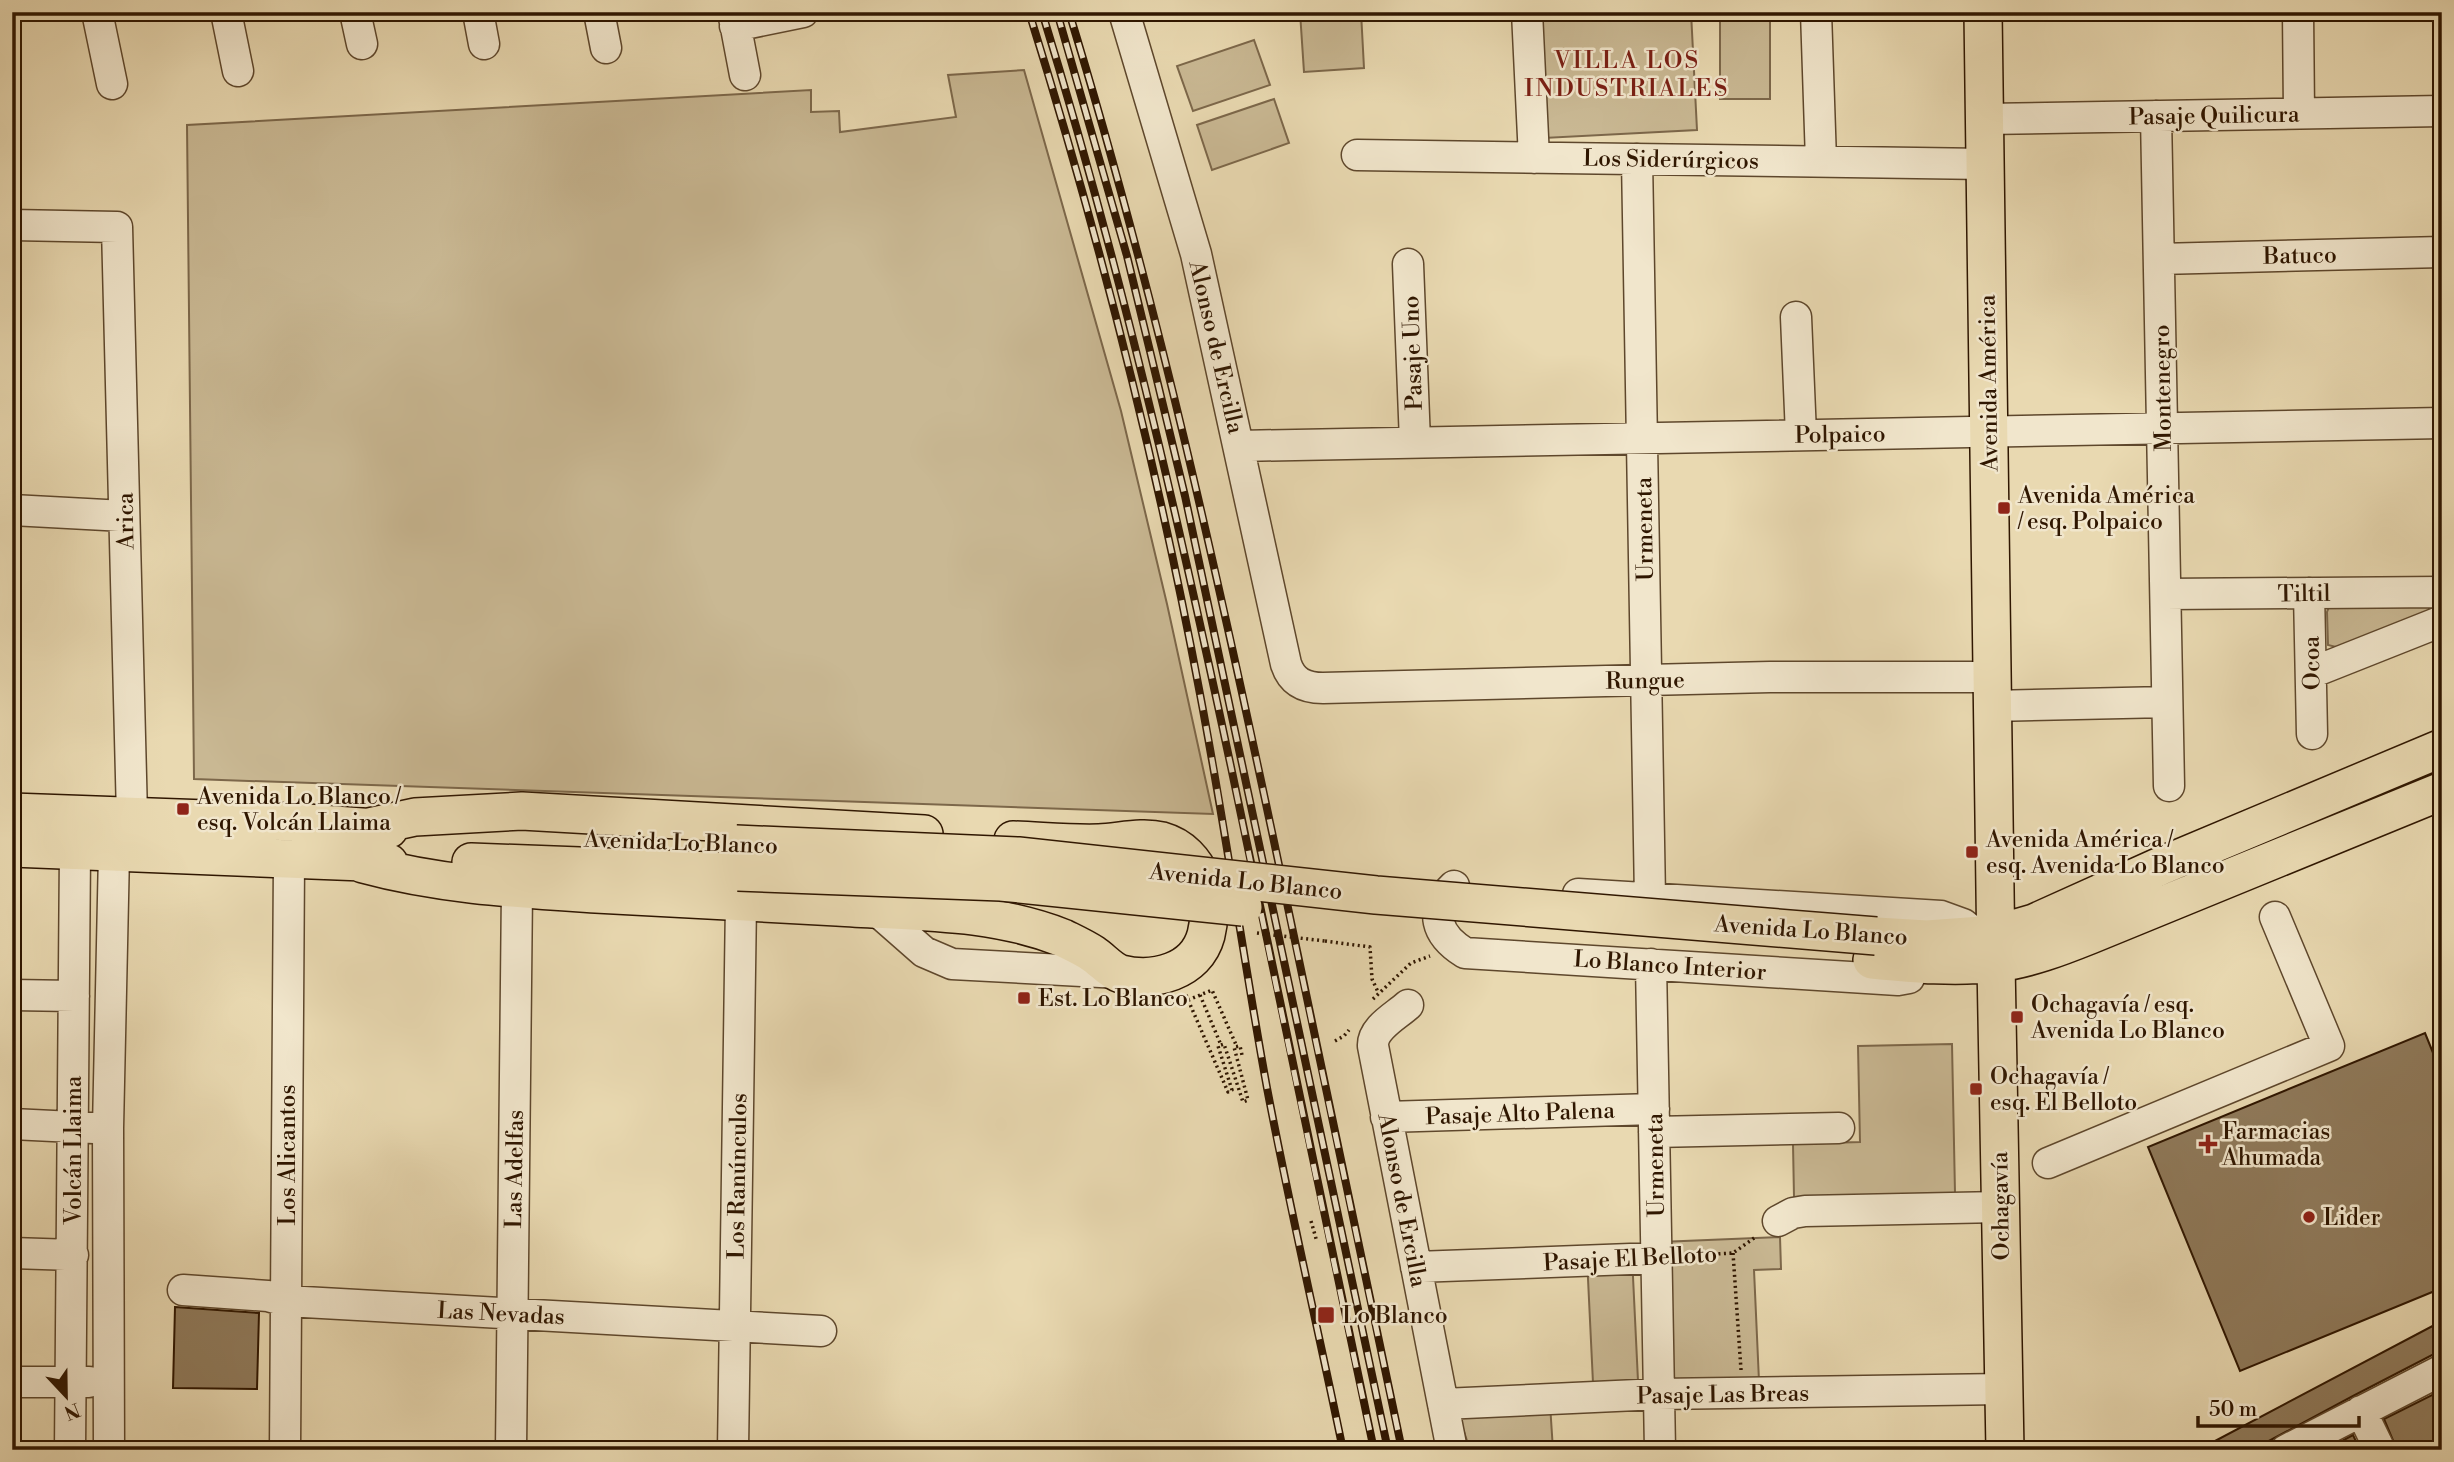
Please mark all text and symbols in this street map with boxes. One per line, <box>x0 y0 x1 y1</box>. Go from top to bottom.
district label: VILLA LOS INDUSTRIALES <box>1524 46 1730 104</box>
street label: Pasaje Quilicura <box>2128 101 2300 131</box>
street label: Los Siderúrgicos <box>1583 144 1759 176</box>
street label: Batuco <box>2262 241 2337 271</box>
street label: Alonso de Ercilla <box>1182 257 1250 437</box>
street label: Avenida América <box>1973 294 2005 473</box>
street label: Pasaje Uno <box>1397 295 1429 411</box>
street label: Montenegro <box>2148 324 2178 452</box>
street label: Polpaico <box>1794 420 1886 450</box>
street label: Urmeneta <box>1630 476 1660 581</box>
place label: Avenida América / esq. Polpaico <box>2017 482 2195 536</box>
street label: Arica <box>111 492 141 551</box>
marker: Avenida América / esq. Polpaico <box>1996 500 2012 516</box>
street label: Tiltil <box>2277 580 2331 608</box>
street label: Ocoa <box>2298 635 2326 690</box>
street label: Rungue <box>1605 666 1685 696</box>
place label: Avenida Lo Blanco / esq. Volcán Llaima <box>196 783 402 837</box>
marker: Avenida Lo Blanco / esq. Volcán Llaima <box>175 801 191 817</box>
street label: Avenida Lo Blanco <box>583 826 778 860</box>
place label: Avenida América / esq. Avenida Lo Blanco <box>1985 826 2225 880</box>
marker: Avenida América / esq. Avenida Lo Blanco <box>1964 844 1980 860</box>
street label: Avenida Lo Blanco <box>1147 858 1344 906</box>
street label: Avenida Lo Blanco <box>1712 910 1909 952</box>
street label: Lo Blanco Interior <box>1573 945 1767 987</box>
place label: Est. Lo Blanco <box>1038 985 1188 1013</box>
marker: Est. Lo Blanco <box>1016 990 1032 1006</box>
place label: Ochagavía / esq. Avenida Lo Blanco <box>2030 991 2225 1045</box>
marker: Ochagavía / esq. Avenida Lo Blanco <box>2009 1009 2025 1025</box>
place label: Ochagavía / esq. El Belloto <box>1990 1063 2137 1117</box>
street label: Volcán Llaima <box>60 1075 88 1225</box>
marker: Ochagavía / esq. El Belloto <box>1968 1081 1984 1097</box>
street label: Los Alicantos <box>274 1085 302 1225</box>
street label: Los Ranúnculos <box>723 1093 753 1259</box>
street label: Pasaje Alto Palena <box>1425 1097 1616 1131</box>
street label: Las Adelfas <box>500 1109 530 1229</box>
street label: Alonso de Ercilla <box>1371 1110 1433 1290</box>
street label: Urmeneta <box>1641 1112 1671 1217</box>
place label: Farmacias Ahumada <box>2221 1118 2330 1172</box>
marker: Farmacias Ahumada <box>2200 1136 2216 1152</box>
street label: Ochagavía <box>1986 1151 2016 1261</box>
place label: Lider <box>2323 1204 2380 1232</box>
marker: Lider <box>2301 1209 2317 1225</box>
street label: Pasaje El Belloto <box>1542 1240 1718 1278</box>
street label: Las Nevadas <box>436 1297 565 1331</box>
place label: Lo Blanco <box>1342 1302 1448 1330</box>
marker: Lo Blanco <box>1316 1305 1336 1325</box>
north arrow <box>32 1360 102 1430</box>
street label: Pasaje Las Breas <box>1636 1379 1810 1411</box>
scale bar <box>2198 1385 2360 1429</box>
text: N <box>61 1397 83 1425</box>
text: 50 m <box>2209 1397 2257 1423</box>

